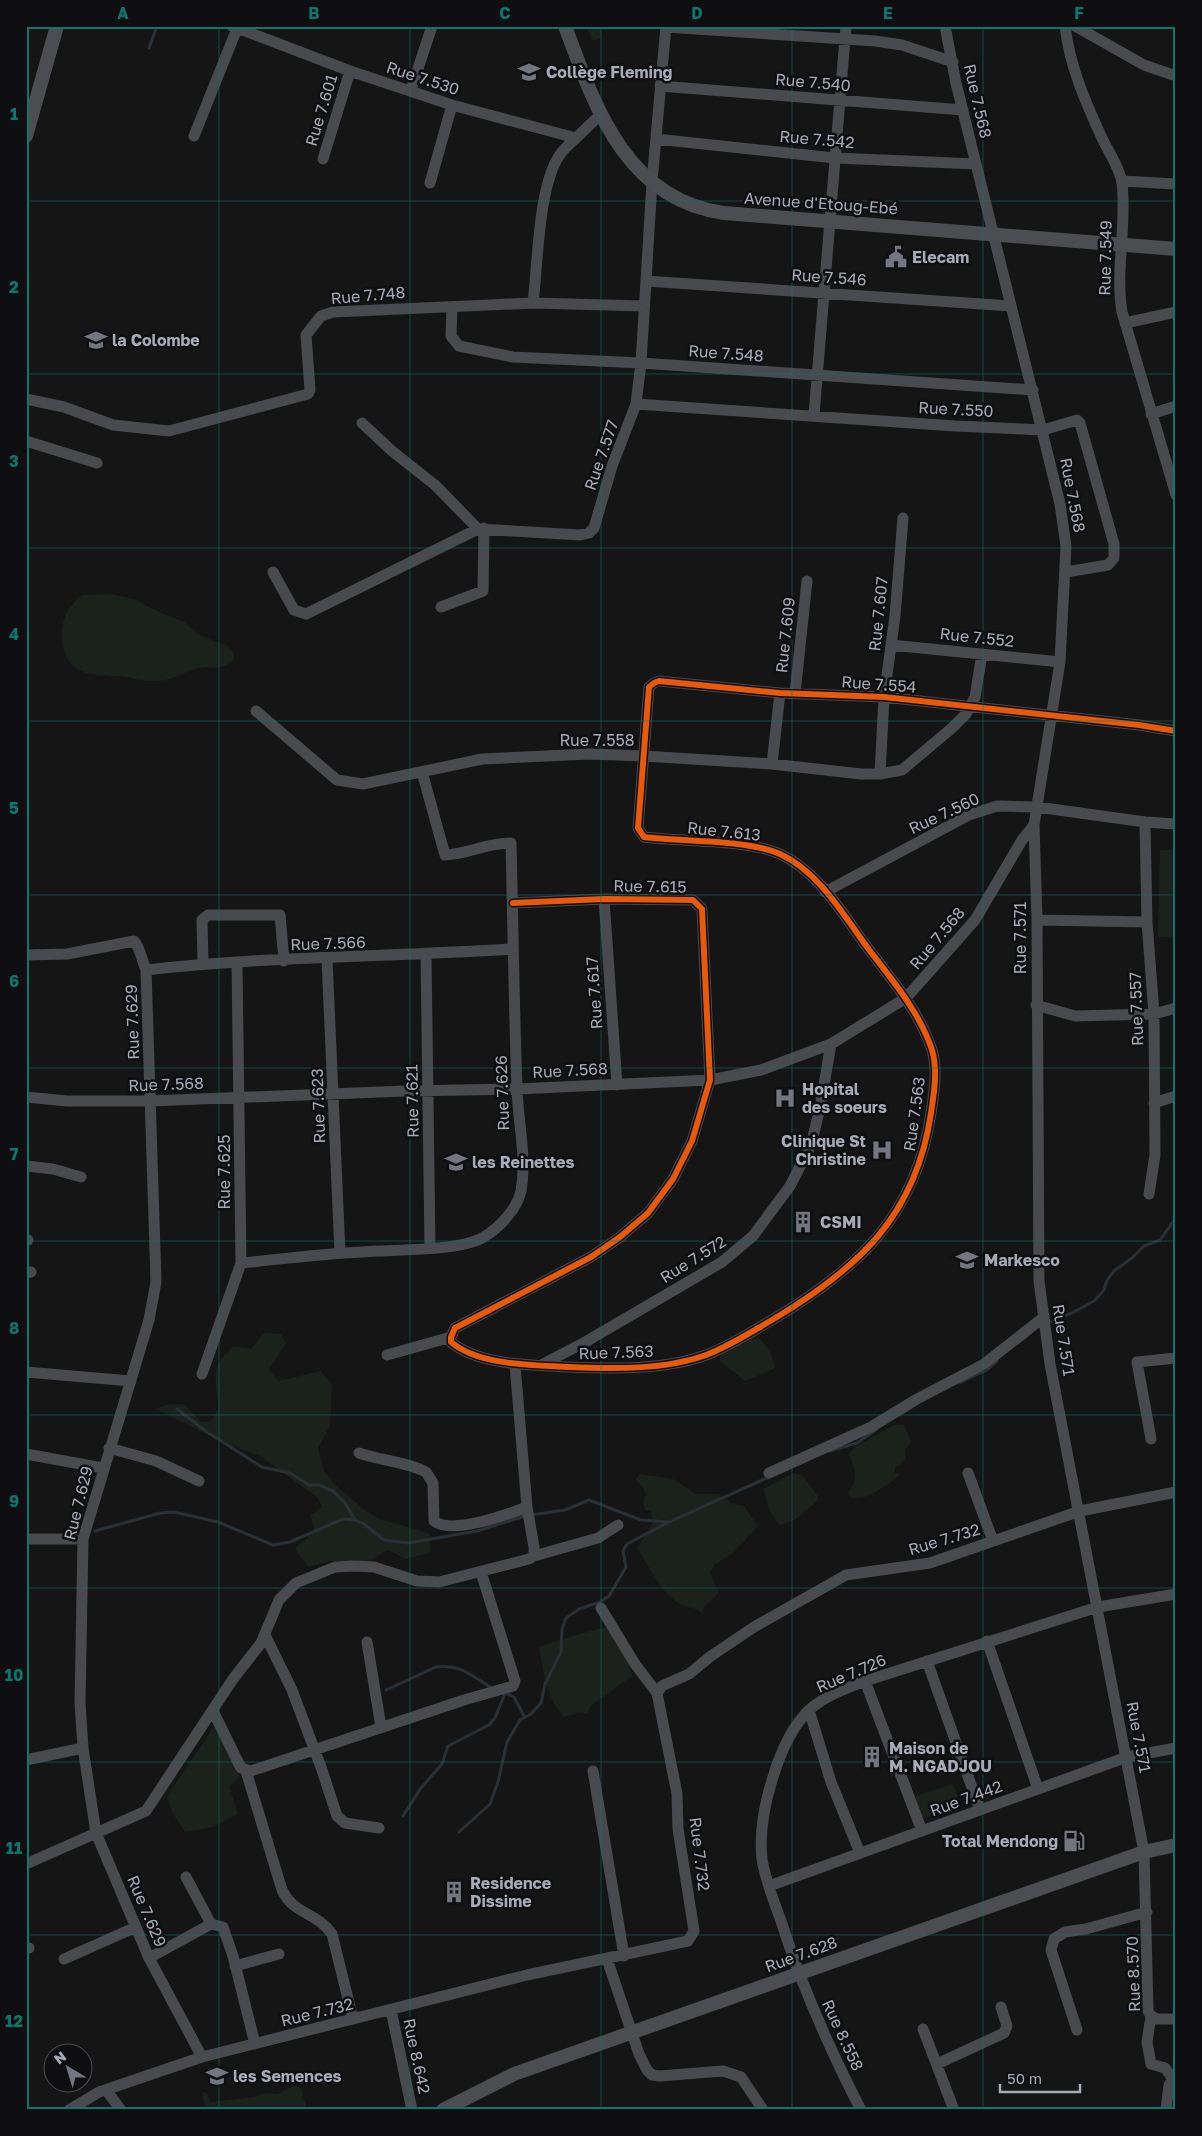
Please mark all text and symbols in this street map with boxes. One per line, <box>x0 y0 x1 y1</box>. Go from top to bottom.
text: A <box>117 3 129 23</box>
text: B <box>308 3 320 23</box>
text: C <box>499 3 511 23</box>
text: D <box>691 3 703 23</box>
text: E <box>883 3 893 23</box>
text: F <box>1074 3 1084 23</box>
street label: Rue 7.530 <box>384 57 462 99</box>
school or university icon: Collège Fleming <box>516 59 542 85</box>
place label: Collège Fleming <box>546 62 673 82</box>
street label: Rue 7.568 <box>960 62 996 140</box>
street label: Rue 7.540 <box>774 69 852 95</box>
street label: Rue 7.601 <box>301 71 341 148</box>
text: 1 <box>10 104 18 124</box>
street label: Rue 7.542 <box>779 126 855 152</box>
street label: Avenue d'Etoug-Ebé <box>743 188 899 218</box>
street label: Rue 7.549 <box>1094 220 1116 296</box>
public building icon: Elecam <box>883 244 909 270</box>
place label: Elecam <box>912 247 969 267</box>
street label: Rue 7.546 <box>791 264 867 290</box>
text: 2 <box>9 277 19 297</box>
street label: Rue 7.748 <box>330 282 406 308</box>
school or university icon: la Colombe <box>83 327 109 353</box>
place label: la Colombe <box>112 330 200 350</box>
street label: Rue 7.548 <box>688 340 764 366</box>
street label: Rue 7.550 <box>918 397 994 421</box>
street label: Rue 7.577 <box>580 417 622 493</box>
text: 3 <box>9 451 19 471</box>
street label: Rue 7.568 <box>1056 456 1090 534</box>
street label: Rue 7.607 <box>864 576 892 652</box>
street label: Rue 7.609 <box>771 596 799 674</box>
street label: Rue 7.552 <box>939 623 1015 651</box>
text: 4 <box>9 624 19 644</box>
street label: Rue 7.554 <box>841 671 917 697</box>
street label: Rue 7.558 <box>559 730 635 750</box>
street label: Rue 7.560 <box>905 788 983 838</box>
text: 5 <box>9 798 19 818</box>
street label: Rue 7.613 <box>686 817 762 845</box>
street label: Rue 7.615 <box>613 875 687 897</box>
street label: Rue 7.571 <box>1010 902 1030 974</box>
street label: Rue 7.568 <box>905 903 969 973</box>
street label: Rue 7.566 <box>290 932 366 954</box>
street label: Rue 7.617 <box>581 956 607 1030</box>
text: 6 <box>9 971 19 991</box>
street label: Rue 7.557 <box>1125 972 1147 1046</box>
street label: Rue 7.629 <box>121 984 143 1060</box>
street label: Rue 7.626 <box>491 1055 513 1131</box>
street label: Rue 7.568 <box>532 1058 608 1082</box>
street label: Rue 7.621 <box>401 1064 423 1138</box>
street label: Rue 7.623 <box>307 1068 329 1144</box>
street label: Rue 7.568 <box>128 1073 204 1095</box>
street label: Rue 7.563 <box>899 1075 929 1153</box>
place label: Hopital des soeurs <box>802 1079 887 1117</box>
hospital icon: Hopital des soeurs <box>772 1085 798 1111</box>
place label: Clinique St Christine <box>781 1131 866 1169</box>
street label: Rue 7.625 <box>214 1134 234 1210</box>
hospital icon: Clinique St Christine <box>869 1137 895 1163</box>
text: 7 <box>10 1144 19 1164</box>
school or university icon: les Reinettes <box>443 1149 469 1175</box>
place label: les Reinettes <box>472 1152 575 1172</box>
building icon: CSMI <box>790 1209 816 1235</box>
place label: CSMI <box>820 1212 862 1232</box>
street label: Rue 7.572 <box>656 1231 730 1287</box>
school or university icon: Markesco <box>954 1247 980 1273</box>
place label: Markesco <box>984 1250 1060 1270</box>
street label: Rue 7.571 <box>1048 1303 1080 1378</box>
text: 8 <box>9 1318 19 1338</box>
street label: Rue 7.563 <box>578 1341 654 1363</box>
street label: Rue 7.629 <box>59 1464 97 1542</box>
text: 9 <box>9 1491 19 1511</box>
street label: Rue 7.732 <box>906 1519 982 1559</box>
street label: Rue 7.726 <box>813 1649 889 1697</box>
text: 10 <box>5 1665 23 1685</box>
street label: Rue 7.571 <box>1122 1700 1156 1775</box>
place label: Maison de M. NGADJOU <box>889 1738 992 1776</box>
building icon: Maison de M. NGADJOU <box>859 1744 885 1770</box>
street label: Rue 7.442 <box>927 1776 1005 1820</box>
street label: Rue 7.732 <box>686 1816 714 1892</box>
fuel station icon: Total Mendong <box>1061 1828 1087 1854</box>
place label: Total Mendong <box>942 1831 1058 1851</box>
text: 11 <box>6 1838 22 1858</box>
street label: Rue 7.629 <box>123 1872 171 1950</box>
place label: Residence Dissime <box>470 1873 551 1911</box>
building icon: Residence Dissime <box>441 1879 467 1905</box>
street label: Rue 7.628 <box>762 1932 840 1976</box>
street label: Rue 8.570 <box>1122 1936 1144 2012</box>
street label: Rue 7.732 <box>279 1993 355 2031</box>
street label: Rue 8.558 <box>818 1996 868 2074</box>
text: 12 <box>5 2011 23 2031</box>
street label: Rue 8.642 <box>399 2016 435 2096</box>
north arrow <box>42 2044 92 2094</box>
text: N <box>50 2047 69 2067</box>
scale bar <box>1000 2061 1080 2093</box>
school or university icon: les Semences <box>204 2063 230 2089</box>
place label: les Semences <box>233 2066 342 2086</box>
text: 50 m <box>1007 2069 1042 2087</box>

